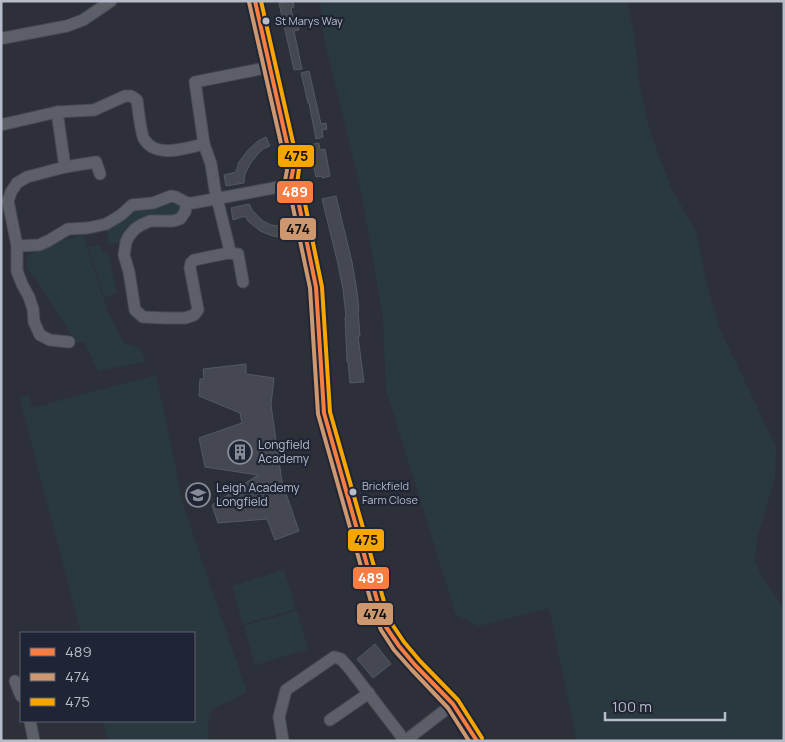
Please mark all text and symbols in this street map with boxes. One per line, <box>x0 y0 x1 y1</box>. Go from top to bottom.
place label: St Marys Way <box>275 13 343 28</box>
marker: St Marys Way <box>261 16 271 26</box>
line badge: 475 <box>277 144 315 168</box>
text: 475 <box>284 146 308 165</box>
line badge: 489 <box>276 180 314 204</box>
text: 489 <box>282 182 308 201</box>
line badge: 474 <box>279 217 317 241</box>
text: 474 <box>286 219 310 238</box>
place label: Longfield Academy <box>258 436 310 467</box>
building icon: Longfield Academy <box>227 439 253 465</box>
place label: Brickfield Farm Close <box>362 478 419 507</box>
place label: Leigh Academy Longfield <box>216 479 300 510</box>
school or university icon: Leigh Academy Longfield <box>185 482 211 508</box>
marker: Brickfield Farm Close <box>348 487 358 497</box>
line badge: 475 <box>347 528 385 552</box>
text: 475 <box>354 530 378 549</box>
line badge: 489 <box>352 566 390 590</box>
text: 489 <box>358 568 384 587</box>
line badge: 474 <box>356 602 394 626</box>
text: 474 <box>363 604 387 623</box>
legend <box>20 632 195 722</box>
text: 489 <box>65 641 92 662</box>
text: 474 <box>65 666 90 687</box>
scale bar <box>605 690 725 722</box>
text: 475 <box>65 691 90 712</box>
text: 100 m <box>612 696 652 717</box>

